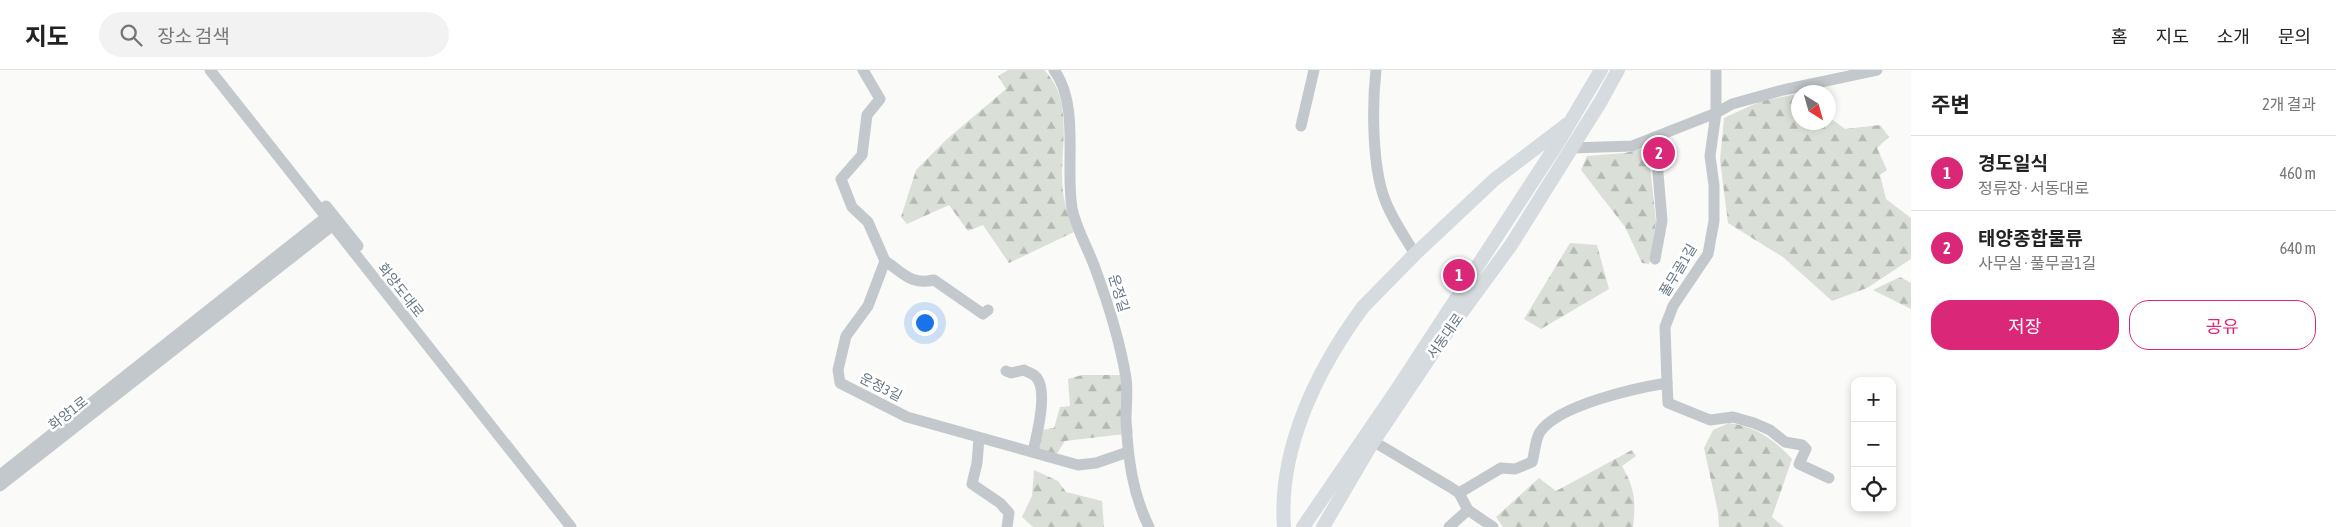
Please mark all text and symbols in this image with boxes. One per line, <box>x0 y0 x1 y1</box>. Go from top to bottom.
search box <box>99 12 449 57</box>
icon: search <box>117 21 145 49</box>
text: 지도 <box>25 23 69 50</box>
text: 장소 검색 <box>157 25 230 47</box>
text: 홈 <box>2111 26 2128 47</box>
text: 지도 <box>2156 26 2189 47</box>
text: 소개 <box>2217 26 2250 47</box>
text: 문의 <box>2278 26 2311 47</box>
north arrow <box>1791 85 1836 130</box>
text: 주변 <box>1931 92 1970 116</box>
text: 2개 결과 <box>2262 95 2316 113</box>
pin: 2 <box>1643 134 1675 172</box>
text: 경도일식 <box>1978 152 2048 174</box>
text: 1 <box>1943 164 1951 182</box>
text: 460 m <box>2280 164 2316 182</box>
text: 정류장 · 서동대로 <box>1978 179 2089 197</box>
text: 태양종합물류 <box>1978 227 2083 249</box>
text: 2 <box>1943 239 1951 257</box>
text: 640 m <box>2280 239 2316 257</box>
street label: 풀무골1길 <box>1656 241 1700 299</box>
text: 사무실 · 풀무골1길 <box>1978 254 2096 272</box>
pin: 1 <box>1443 256 1475 294</box>
street label: 화양도대로 <box>375 260 427 320</box>
street label: 운정길 <box>1106 272 1132 314</box>
button: 저장 <box>1931 300 2119 350</box>
button: 공유 <box>2129 300 2316 350</box>
your location <box>912 310 938 336</box>
street label: 서동대로 <box>1424 310 1466 362</box>
street label: 운정3길 <box>857 370 905 404</box>
map controls <box>1851 377 1896 512</box>
button: + <box>1851 377 1896 422</box>
street label: 화양1로 <box>45 393 91 433</box>
button: − <box>1851 422 1896 467</box>
button: locate <box>1851 467 1896 512</box>

